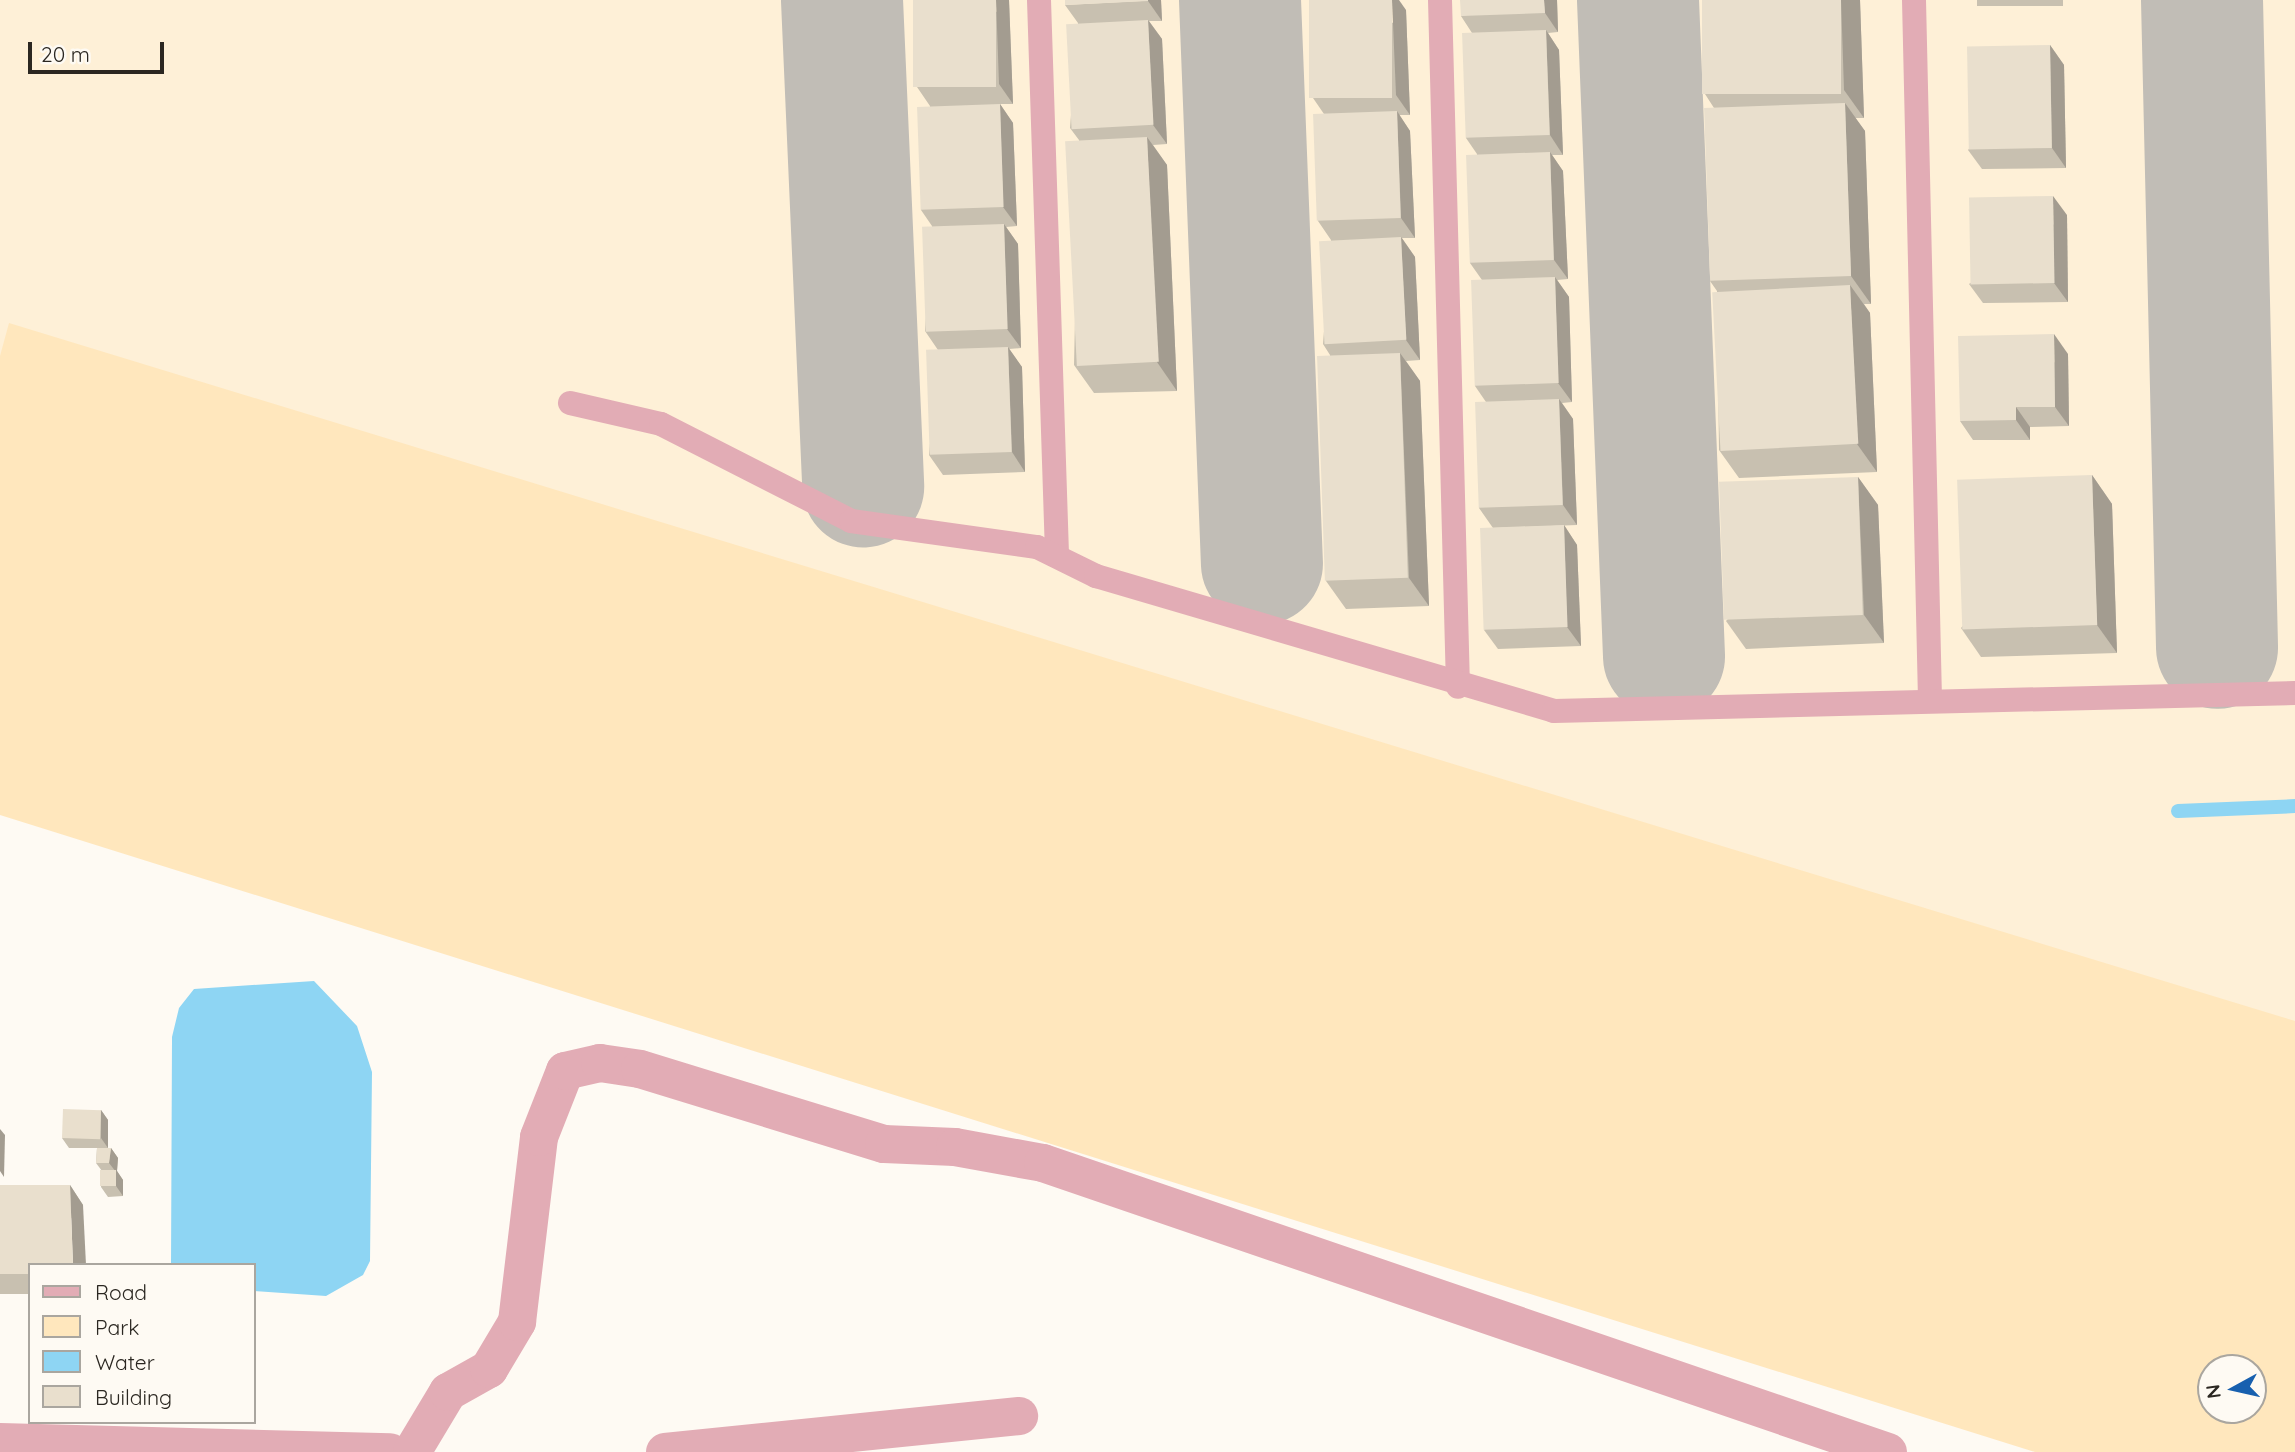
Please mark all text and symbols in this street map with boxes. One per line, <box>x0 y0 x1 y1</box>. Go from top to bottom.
scale bar <box>32 28 168 72</box>
text: 20 m <box>41 41 90 67</box>
legend <box>28 1263 256 1424</box>
text: Road <box>95 1279 147 1305</box>
text: Park <box>95 1314 139 1340</box>
text: Water <box>95 1349 155 1375</box>
north arrow <box>2197 1354 2267 1424</box>
text: N <box>2200 1383 2226 1400</box>
text: Building <box>95 1384 172 1410</box>

